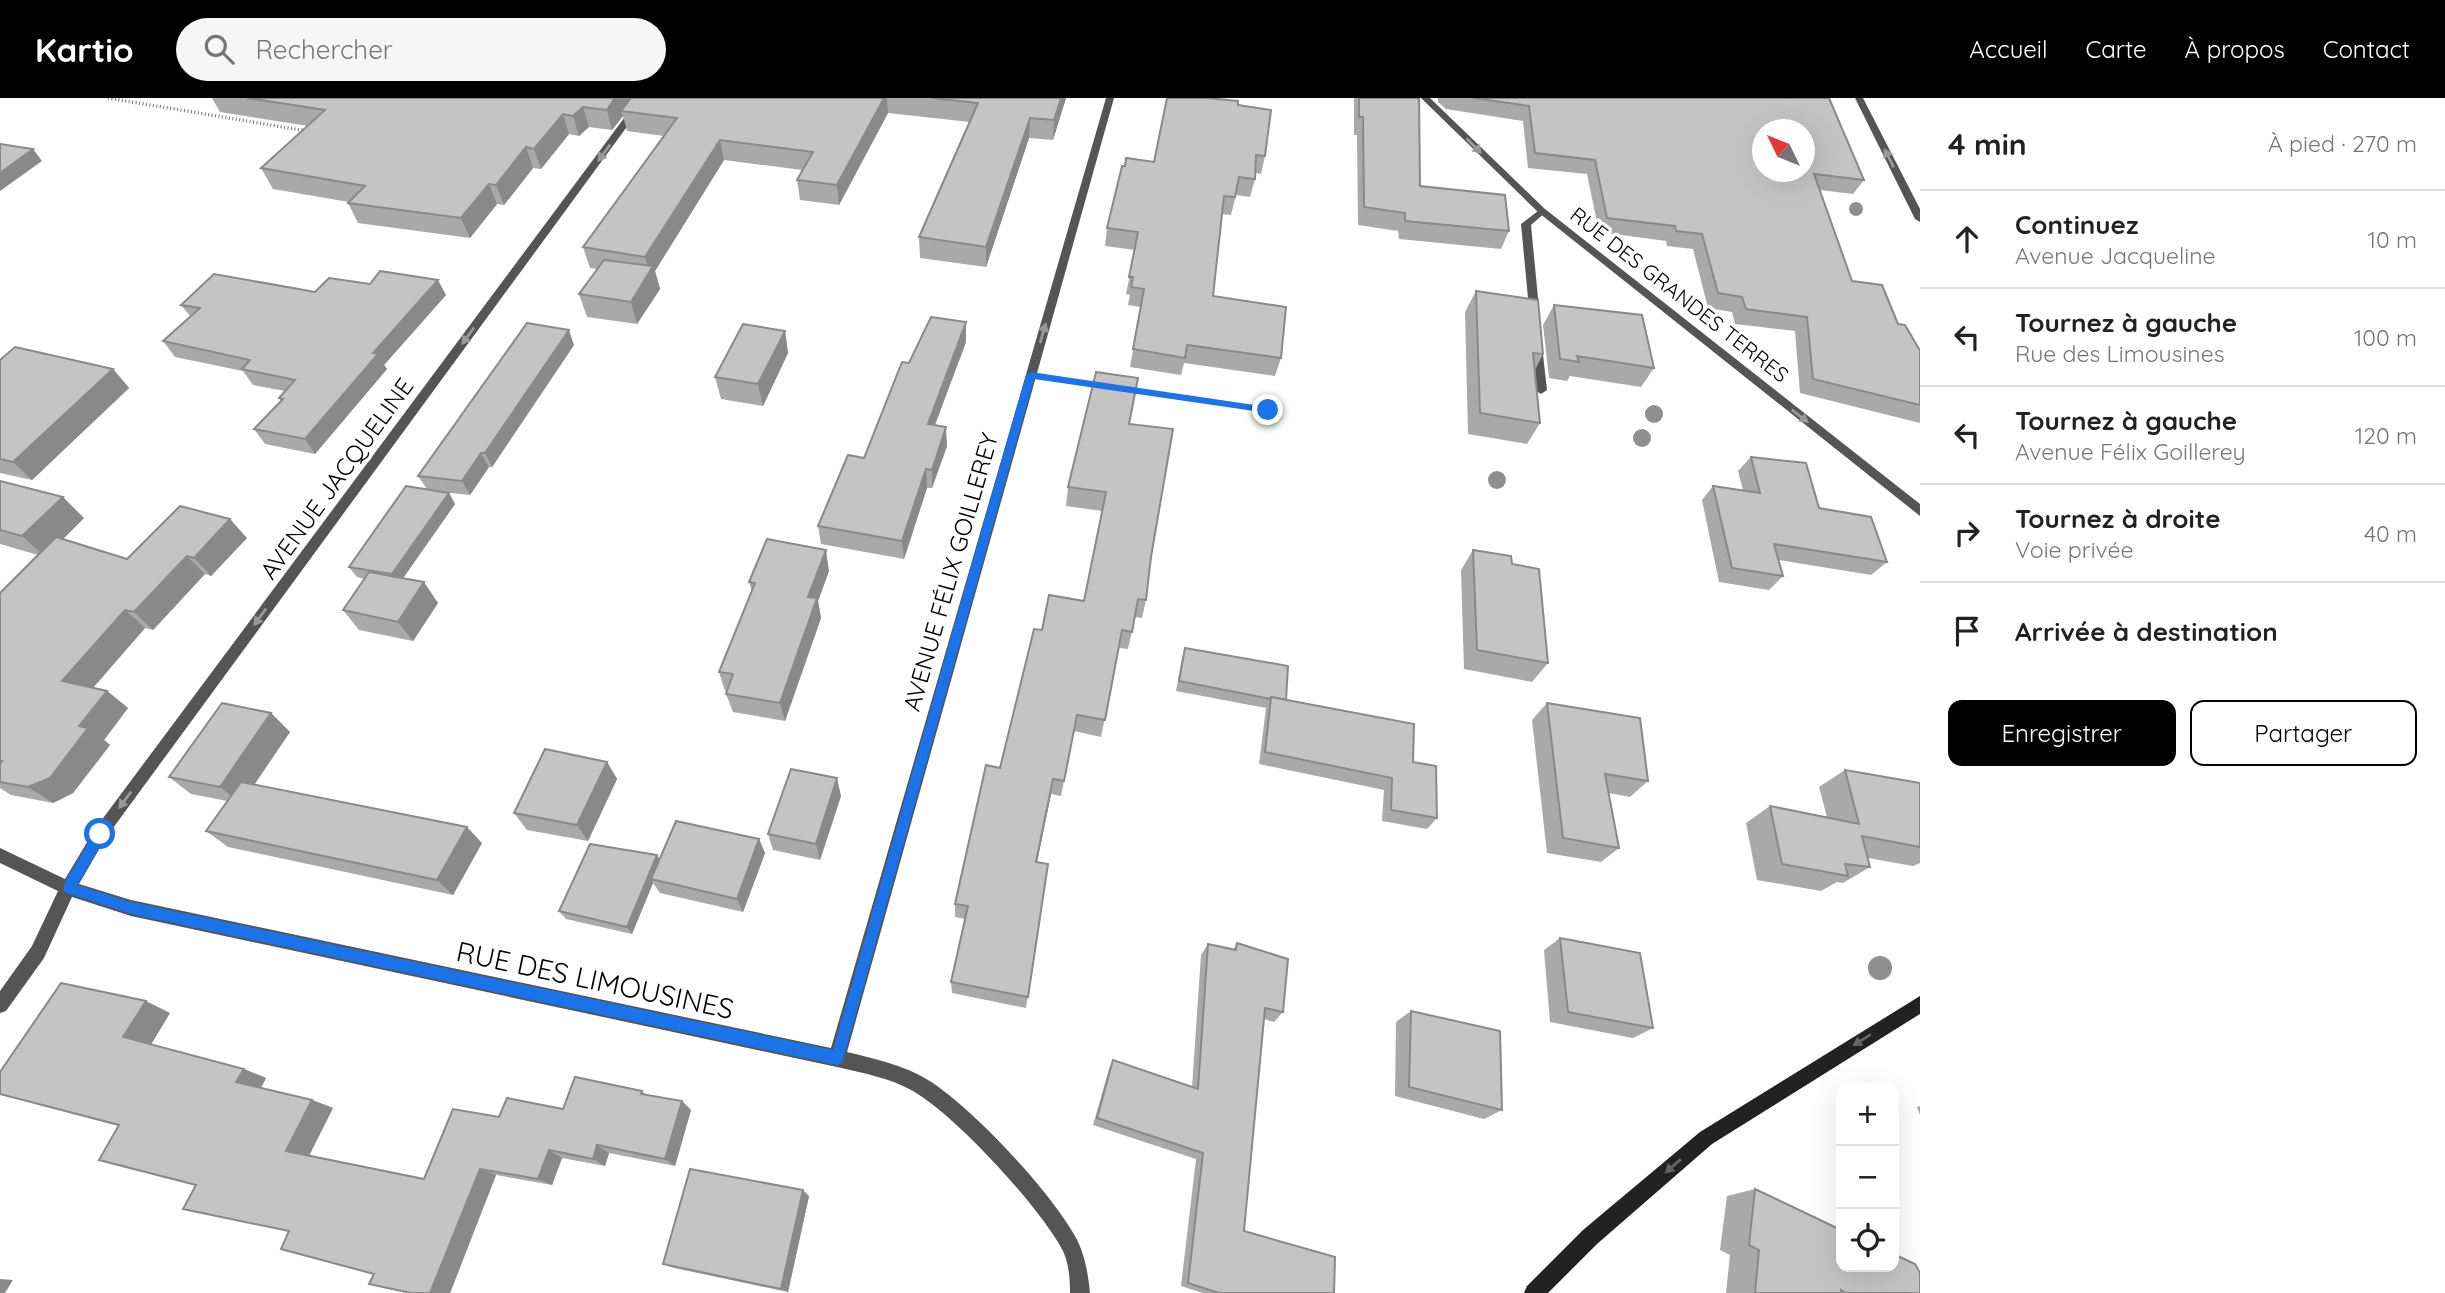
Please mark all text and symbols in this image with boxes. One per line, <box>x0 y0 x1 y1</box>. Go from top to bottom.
search box <box>176 18 666 81</box>
text: Kartio <box>35 29 134 70</box>
icon: search <box>200 30 238 68</box>
text: Rechercher <box>256 33 393 66</box>
text: Accueil <box>1969 34 2048 64</box>
text: Carte <box>2086 34 2147 64</box>
text: À propos <box>2185 34 2285 64</box>
text: Contact <box>2323 34 2410 64</box>
north arrow <box>1752 119 1815 182</box>
text: 4 min <box>1948 125 2027 163</box>
text: À pied · 270 m <box>2268 129 2417 158</box>
one-way arrow <box>1466 138 1482 154</box>
one-way arrow <box>597 144 611 162</box>
one-way arrow <box>1884 148 1895 168</box>
street label: RUE DES GRANDES TERRES <box>1565 201 1794 387</box>
text: Continuez <box>2015 208 2138 241</box>
icon: ahead <box>1948 220 1986 258</box>
text: 10 m <box>2368 225 2417 254</box>
text: Avenue Jacqueline <box>2015 241 2215 270</box>
text: Tournez à gauche <box>2015 306 2237 339</box>
icon: left <box>1948 318 1986 356</box>
one-way arrow <box>1038 321 1049 343</box>
text: 100 m <box>2354 323 2417 352</box>
one-way arrow <box>462 327 476 345</box>
text: Rue des Limousines <box>2015 339 2224 368</box>
street label: AVENUE JACQUELINE <box>253 372 419 585</box>
route end <box>1252 394 1283 425</box>
text: Tournez à gauche <box>2015 404 2237 437</box>
one-way arrow <box>1791 408 1809 422</box>
icon: left <box>1948 416 1986 454</box>
text: 120 m <box>2355 421 2417 450</box>
street label: AVENUE FÉLIX GOILLEREY <box>896 429 1004 714</box>
text: Avenue Félix Goillerey <box>2015 437 2246 466</box>
text: Tournez à droite <box>2015 502 2220 535</box>
icon: right <box>1948 514 1986 552</box>
text: 40 m <box>2364 519 2417 548</box>
text: Voie privée <box>2015 535 2134 564</box>
one-way arrow <box>254 608 268 626</box>
icon: arrive <box>1948 612 1986 650</box>
text: Arrivée à destination <box>2015 615 2278 648</box>
button: Enregistrer <box>1948 700 2176 766</box>
button: Partager <box>2190 700 2417 766</box>
one-way arrow <box>119 791 133 809</box>
route start <box>84 818 115 849</box>
street label: RUE DES LIMOUSINES <box>453 933 737 1026</box>
one-way arrow <box>1852 1034 1872 1047</box>
map controls <box>1836 1083 1899 1272</box>
button: + <box>1836 1083 1899 1146</box>
button: − <box>1836 1146 1899 1209</box>
one-way arrow <box>1664 1158 1682 1174</box>
button: locate <box>1836 1209 1899 1272</box>

